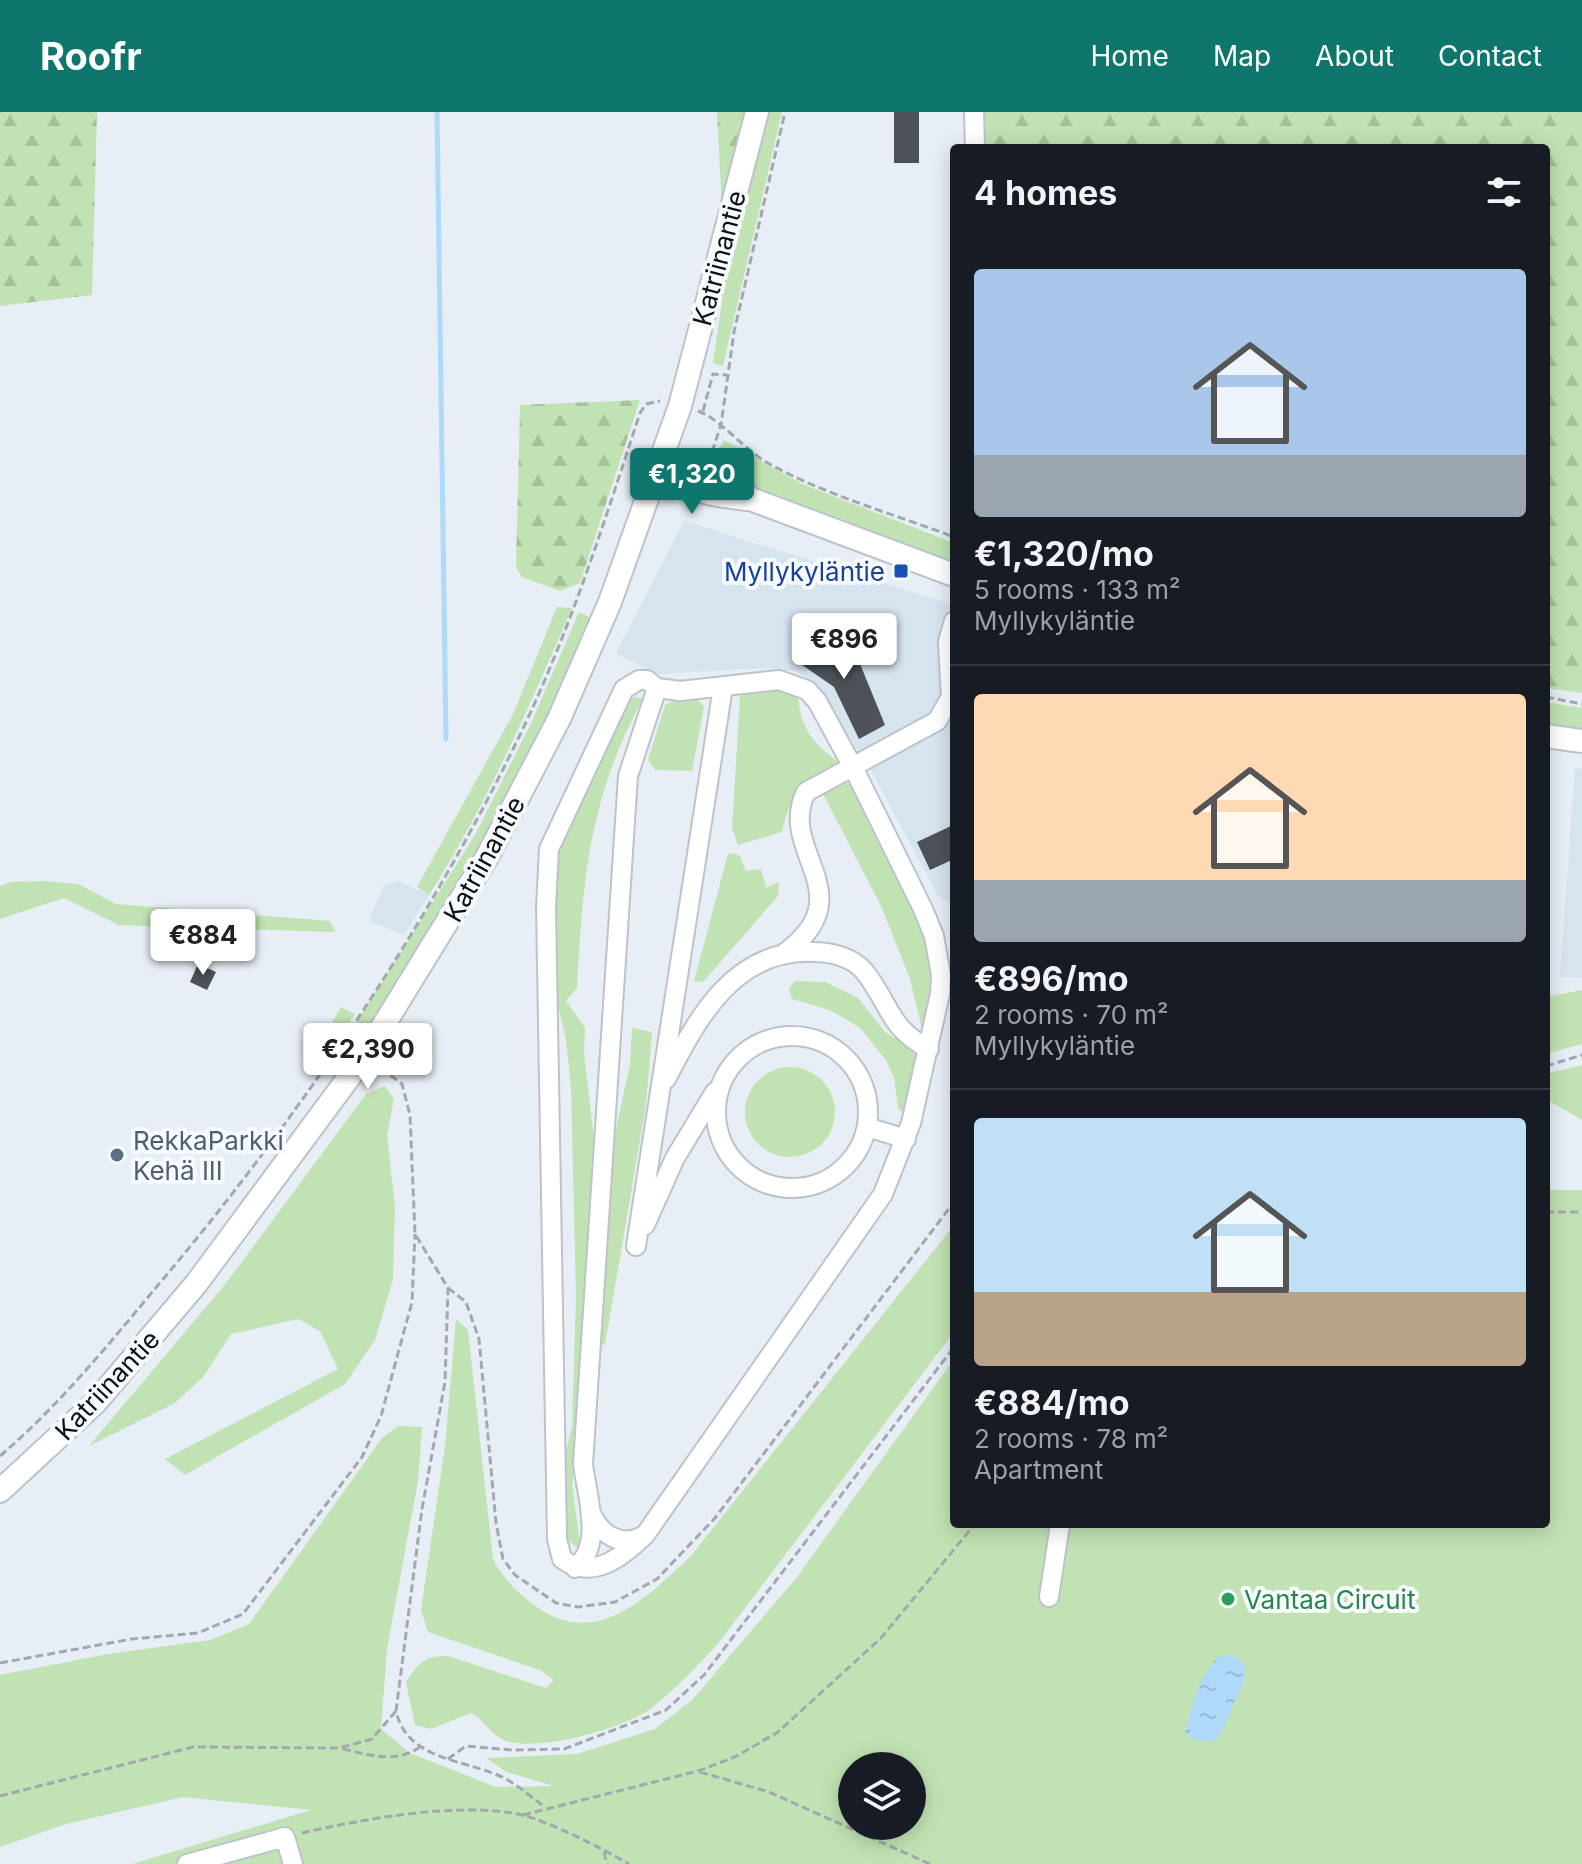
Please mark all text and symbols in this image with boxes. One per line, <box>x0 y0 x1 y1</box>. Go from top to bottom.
text: Roofr <box>40 33 142 79</box>
text: Home <box>1090 39 1169 73</box>
text: Map <box>1213 39 1271 73</box>
text: About <box>1315 39 1394 73</box>
text: Contact <box>1438 39 1542 73</box>
icon: filters <box>1482 170 1526 214</box>
text: 4 homes <box>974 172 1117 213</box>
street label: Katriinantie <box>686 187 752 329</box>
icon: home <box>1178 321 1322 465</box>
pin: €1,320 <box>627 448 757 516</box>
text: €1,320 <box>648 458 736 489</box>
text: €1,320/mo <box>974 533 1154 574</box>
place label: Myllykyläntie <box>724 556 885 587</box>
marker: Myllykyläntie <box>892 562 910 580</box>
text: 5 rooms · 133 m² <box>974 574 1181 605</box>
text: Myllykyläntie <box>974 605 1135 636</box>
pin: €896 <box>797 613 891 681</box>
text: €896 <box>810 623 878 654</box>
icon: home <box>1178 746 1322 890</box>
street label: Katriinantie <box>437 791 531 927</box>
pin: €884 <box>156 909 250 977</box>
text: €884 <box>168 919 238 950</box>
text: €896/mo <box>974 958 1129 999</box>
text: 2 rooms · 70 m² <box>974 999 1169 1030</box>
pin: €2,390 <box>303 1023 433 1091</box>
text: Myllykyläntie <box>974 1030 1135 1061</box>
text: €2,390 <box>321 1033 415 1064</box>
place label: RekkaParkki Kehä III <box>133 1125 284 1186</box>
marker: RekkaParkki Kehä III <box>108 1146 126 1164</box>
icon: home <box>1178 1170 1322 1314</box>
street label: Katriinantie <box>48 1324 166 1446</box>
text: €884/mo <box>974 1382 1130 1423</box>
text: 2 rooms · 78 m² <box>974 1423 1168 1454</box>
text: Apartment <box>974 1454 1103 1485</box>
place label: Vantaa Circuit <box>1244 1584 1415 1615</box>
marker: Vantaa Circuit <box>1219 1590 1237 1608</box>
map controls <box>838 1752 926 1840</box>
button: layers <box>838 1752 926 1840</box>

